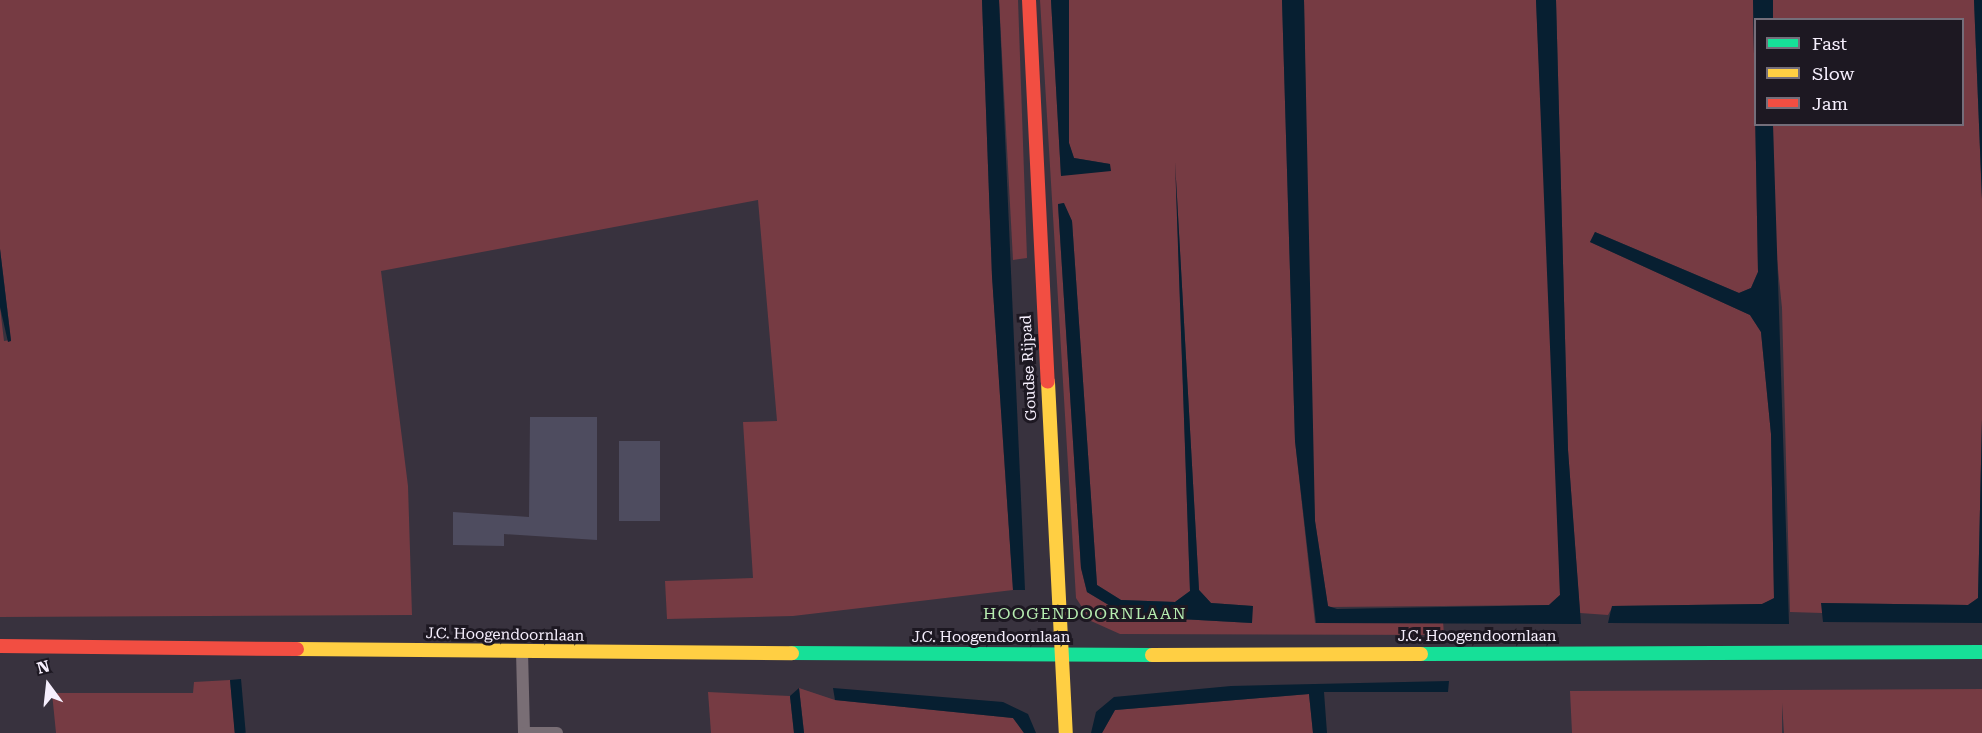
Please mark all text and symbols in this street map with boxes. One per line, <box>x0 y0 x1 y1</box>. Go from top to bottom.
legend <box>1754 18 1964 126</box>
text: Fast <box>1812 33 1847 54</box>
text: Slow <box>1812 63 1854 84</box>
text: Jam <box>1812 93 1848 114</box>
street label: Goudse Rijpad <box>1017 315 1041 421</box>
district label: HOOGENDOORNLAAN <box>983 604 1187 624</box>
street label: J.C. Hoogendoornlaan <box>426 625 584 645</box>
street label: J.C. Hoogendoornlaan <box>1398 628 1556 646</box>
street label: J.C. Hoogendoornlaan <box>912 629 1070 647</box>
north arrow <box>18 655 78 715</box>
text: N <box>35 656 52 678</box>

